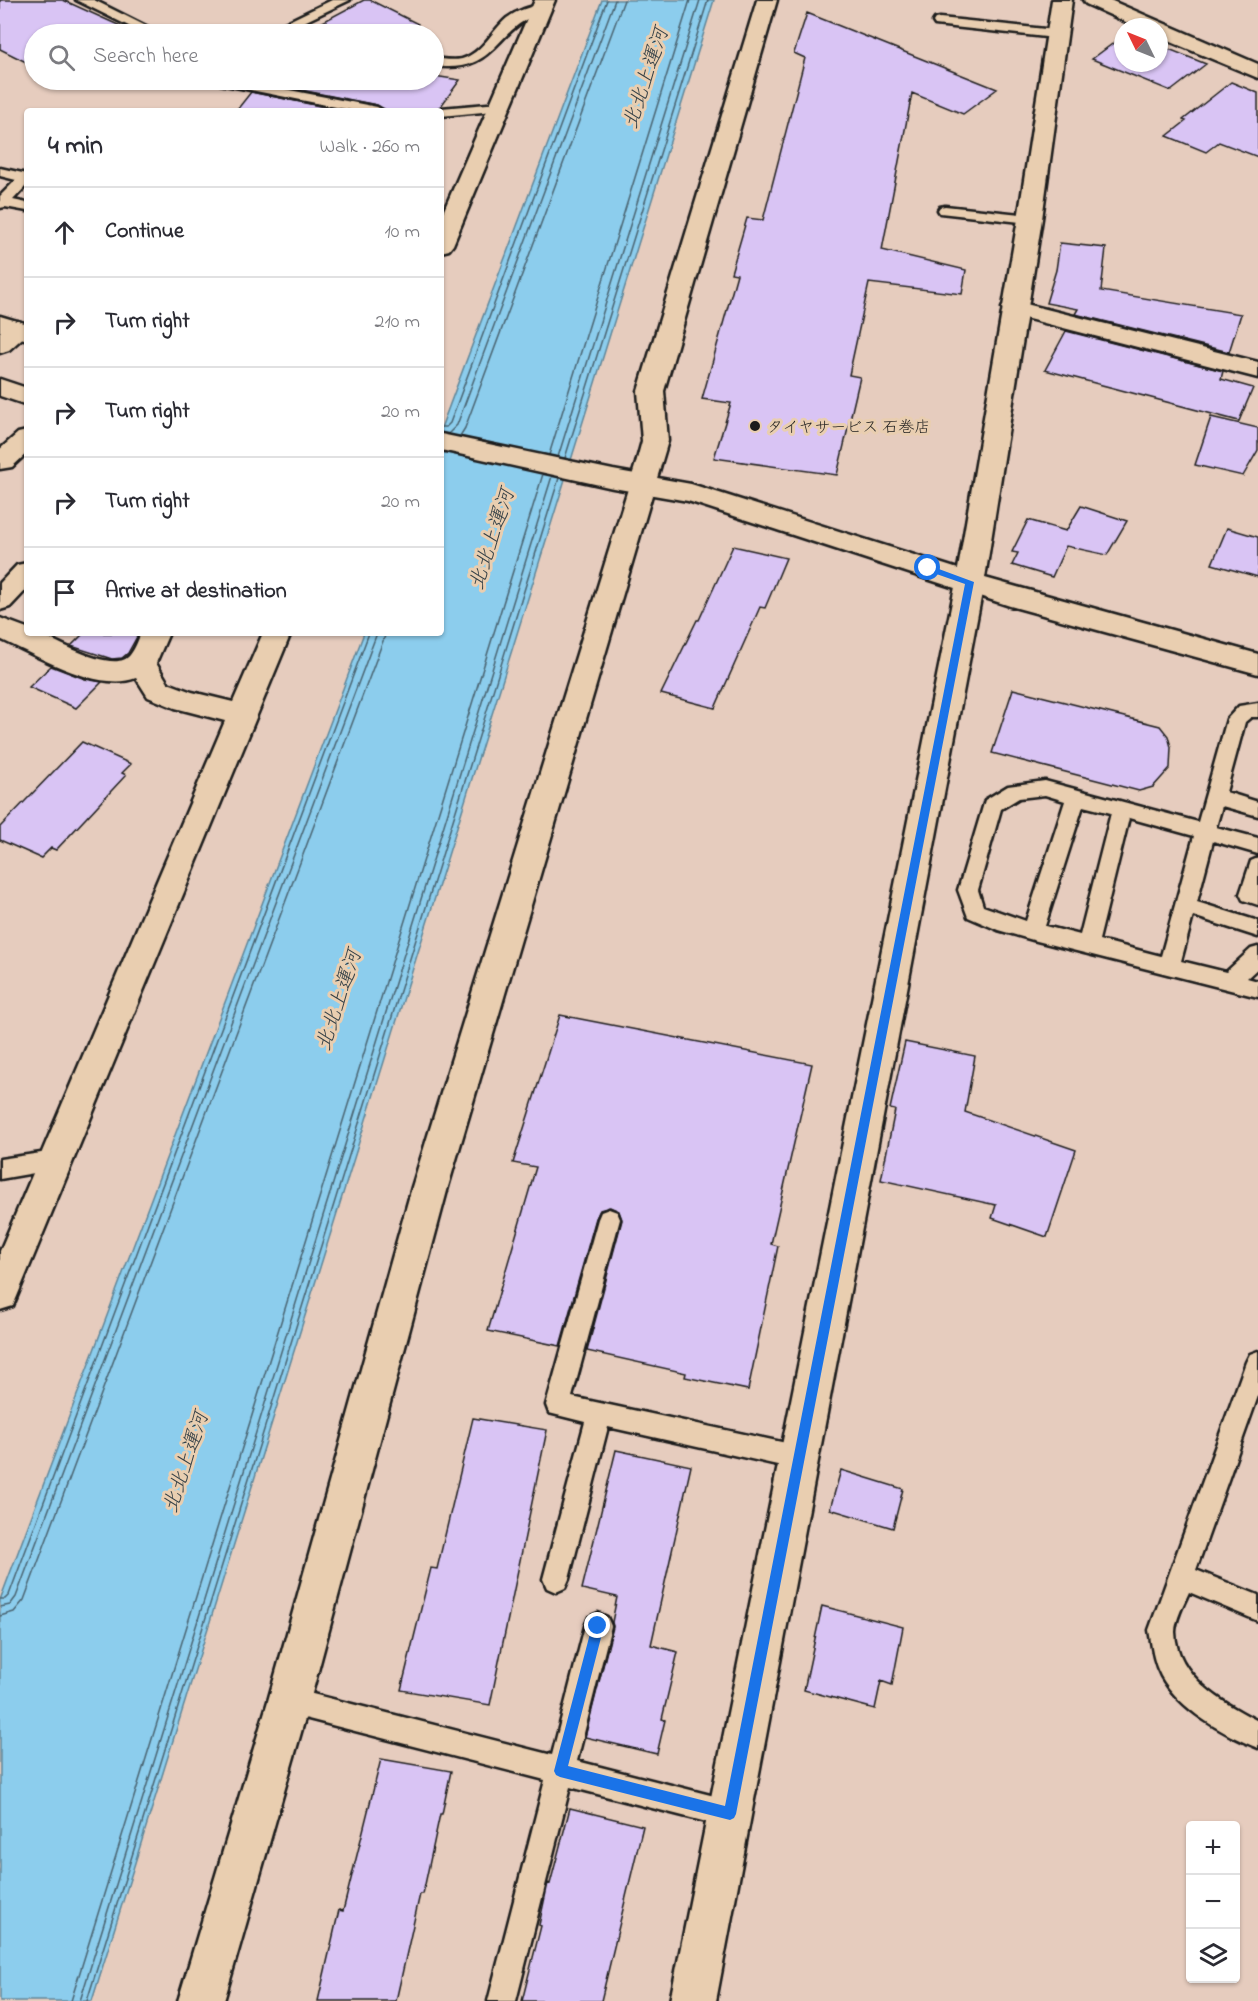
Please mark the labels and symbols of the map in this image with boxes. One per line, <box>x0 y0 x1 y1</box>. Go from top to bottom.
north arrow <box>1114 18 1168 72</box>
water label: 北北上運河 <box>616 21 678 133</box>
place label: タイヤサービス 石巻店 <box>767 416 930 440</box>
marker: タイヤサービス 石巻店 <box>748 419 762 433</box>
water label: 北北上運河 <box>462 482 524 594</box>
route start <box>914 554 940 580</box>
water label: 北北上運河 <box>309 943 371 1055</box>
water label: 北北上運河 <box>156 1405 218 1517</box>
route end <box>584 1612 610 1638</box>

